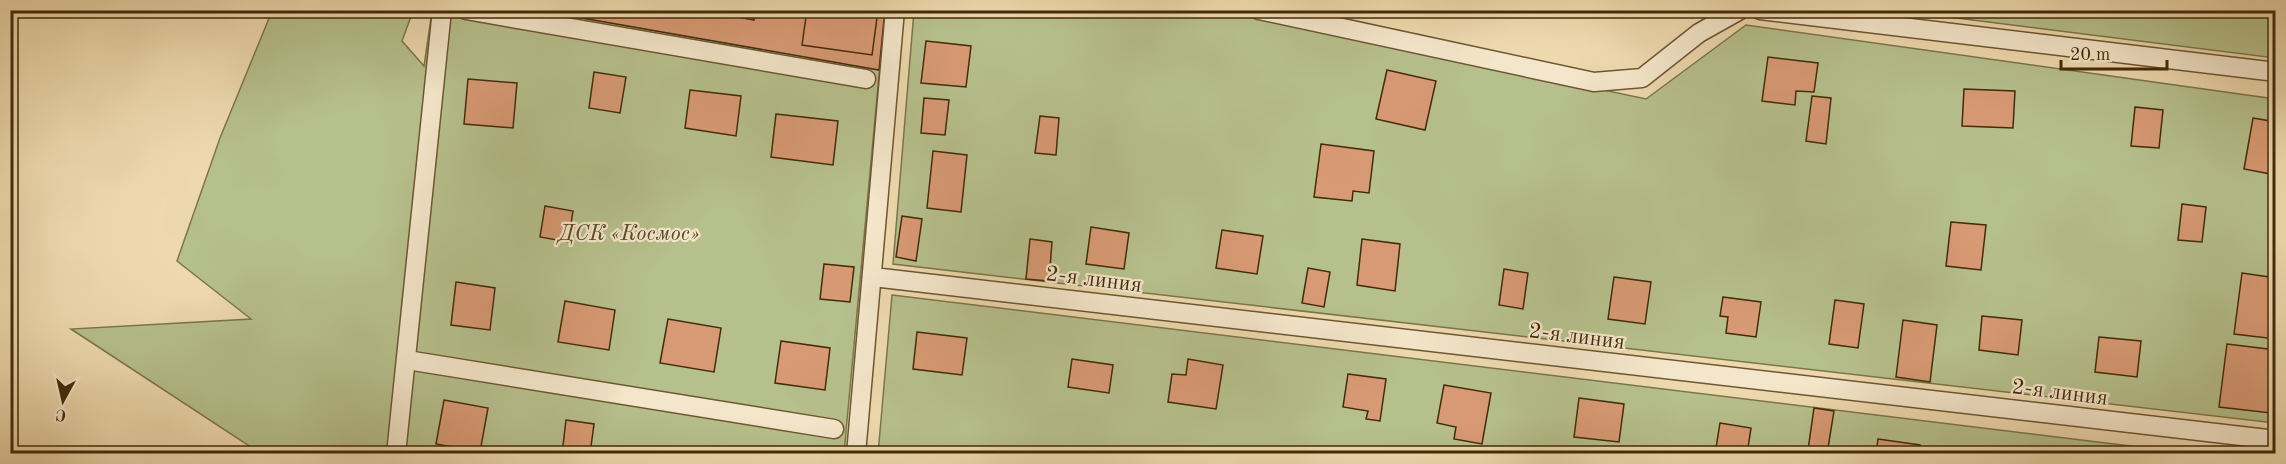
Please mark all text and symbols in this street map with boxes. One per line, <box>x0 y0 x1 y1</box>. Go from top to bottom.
scale bar <box>2061 33 2168 71</box>
text: 20 m <box>2070 46 2110 64</box>
park label: ДСК «Космос» <box>555 223 700 245</box>
street label: 2-я линия <box>1044 263 1143 297</box>
street label: 2-я линия <box>1527 320 1626 354</box>
north arrow <box>33 371 93 431</box>
street label: 2-я линия <box>2010 376 2109 410</box>
text: С <box>55 405 68 423</box>

